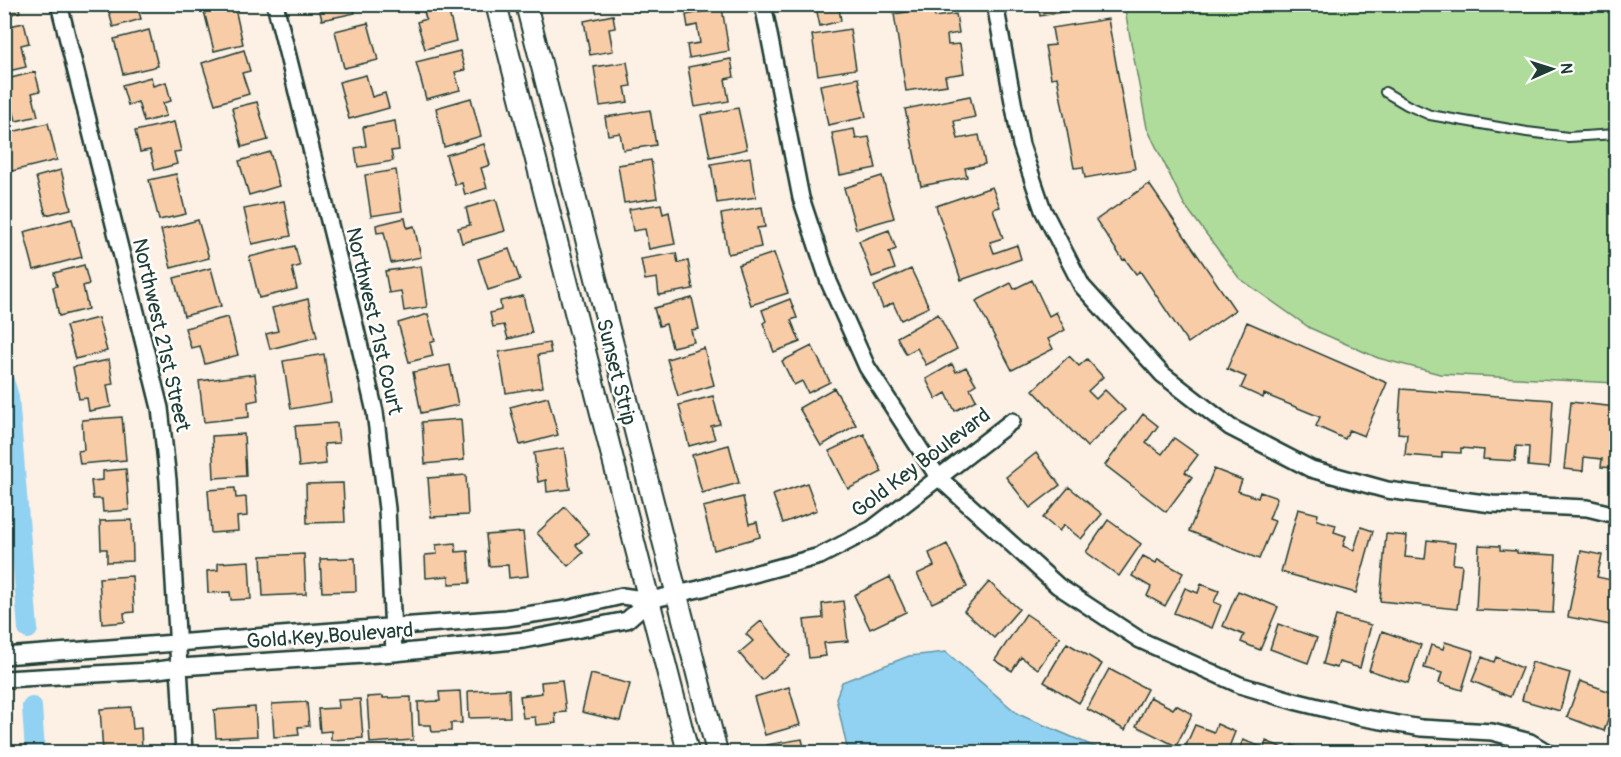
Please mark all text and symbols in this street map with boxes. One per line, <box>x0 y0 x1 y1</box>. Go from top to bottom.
north arrow <box>1522 39 1582 99</box>
text: N <box>1556 62 1576 74</box>
street label: Northwest 21st Court <box>339 225 409 418</box>
street label: Northwest 21st Street <box>126 236 196 435</box>
street label: Sunset Strip <box>590 316 642 428</box>
street label: Gold Key Boulevard <box>846 402 996 524</box>
street label: Gold Key Boulevard <box>246 617 414 655</box>

